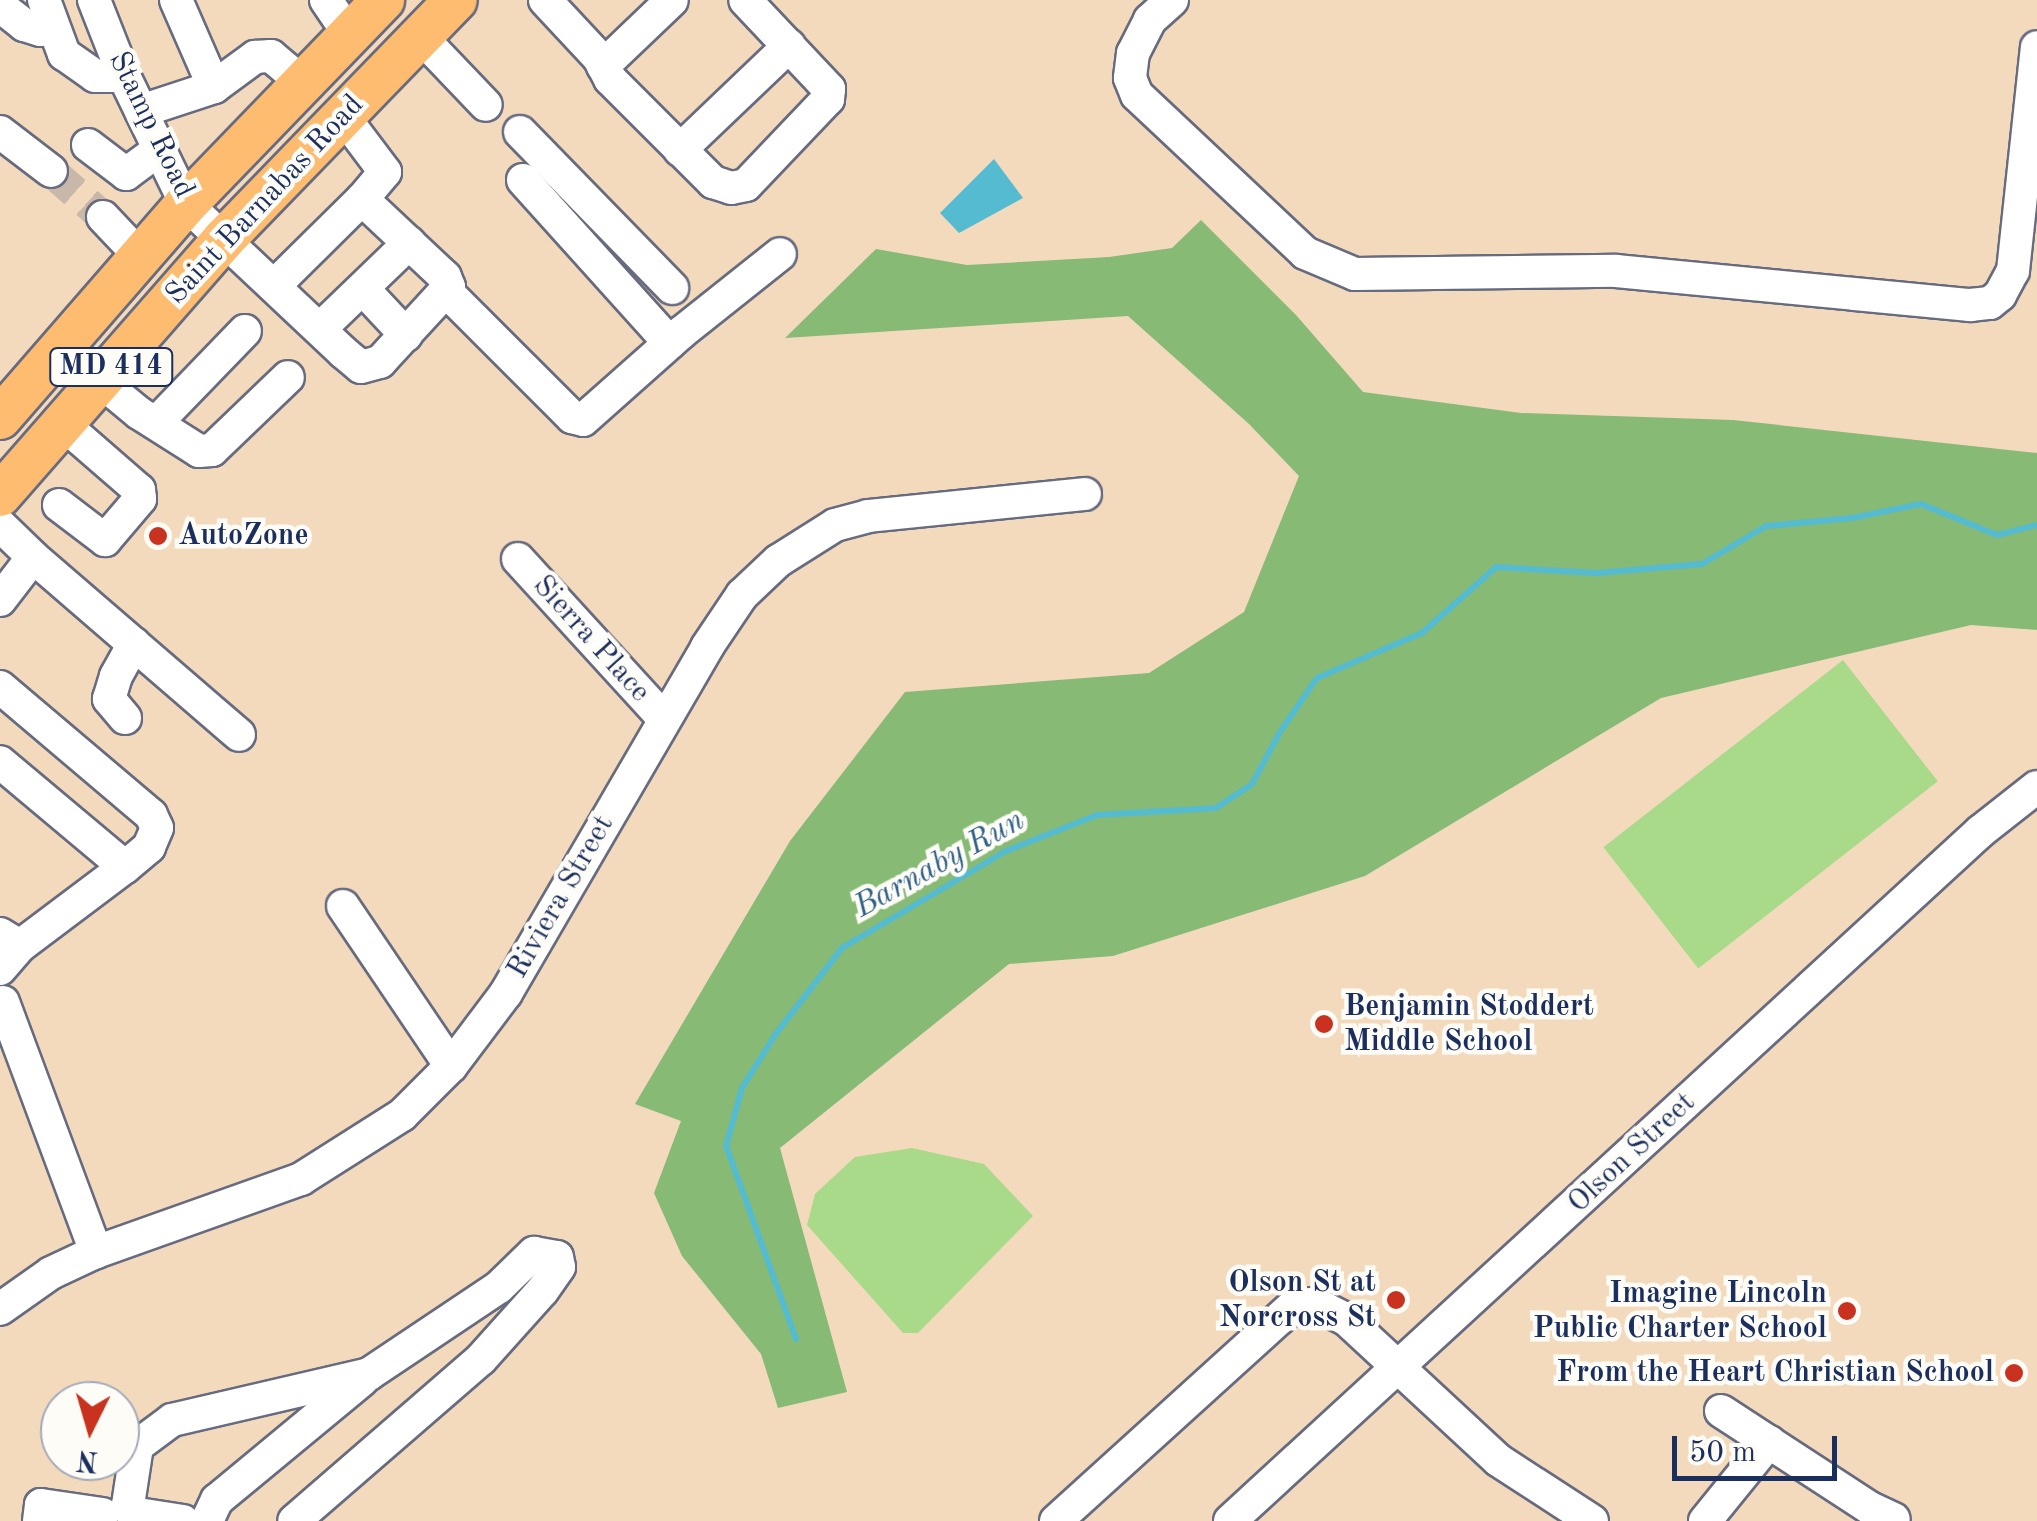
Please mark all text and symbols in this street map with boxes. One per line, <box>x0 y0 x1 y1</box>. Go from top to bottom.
street label: Stamp Road <box>100 46 202 204</box>
street label: Saint Barnabas Road <box>158 88 372 312</box>
road number: MD 414 <box>48 344 174 390</box>
place label: AutoZone <box>178 518 309 554</box>
marker: AutoZone <box>147 525 169 547</box>
street label: Sierra Place <box>525 568 657 710</box>
water label: Barnaby Run <box>848 802 1032 928</box>
street label: Riviera Street <box>500 809 622 985</box>
place label: Benjamin Stoddert Middle School <box>1344 989 1594 1060</box>
marker: Benjamin Stoddert Middle School <box>1313 1013 1335 1035</box>
street label: Olson Street <box>1561 1085 1703 1221</box>
place label: Olson St at Norcross St <box>1219 1265 1376 1336</box>
place label: Imagine Lincoln Public Charter School <box>1533 1276 1827 1346</box>
marker: Olson St at Norcross St <box>1385 1289 1407 1311</box>
marker: Imagine Lincoln Public Charter School <box>1836 1300 1858 1322</box>
place label: From the Heart Christian School <box>1556 1355 1994 1391</box>
marker: From the Heart Christian School <box>2003 1362 2025 1384</box>
north arrow <box>40 1381 140 1481</box>
scale bar <box>1677 1416 1842 1478</box>
text: 50 m <box>1689 1438 1756 1468</box>
text: N <box>76 1444 99 1474</box>

